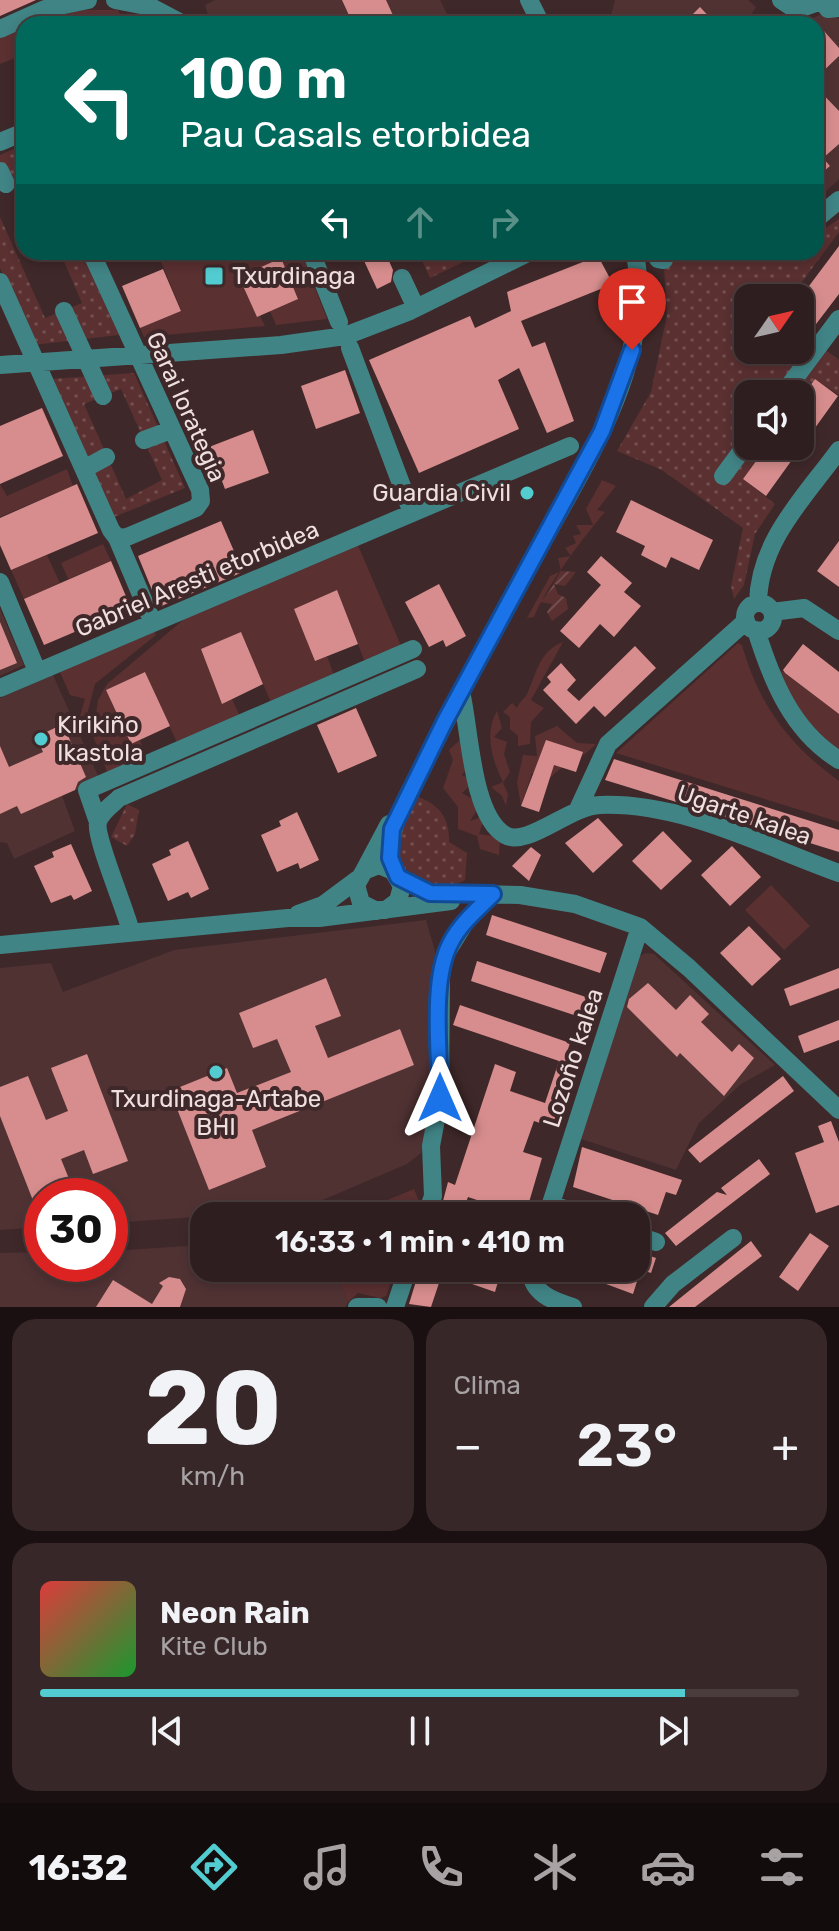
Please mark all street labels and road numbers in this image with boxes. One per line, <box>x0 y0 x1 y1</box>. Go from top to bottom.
street label: Garai lorategia <box>140 328 232 486</box>
street label: Gabriel Aresti etorbidea <box>71 515 323 643</box>
street label: Ugarte kalea <box>673 779 815 851</box>
street label: Lozoño kalea <box>537 985 609 1131</box>

